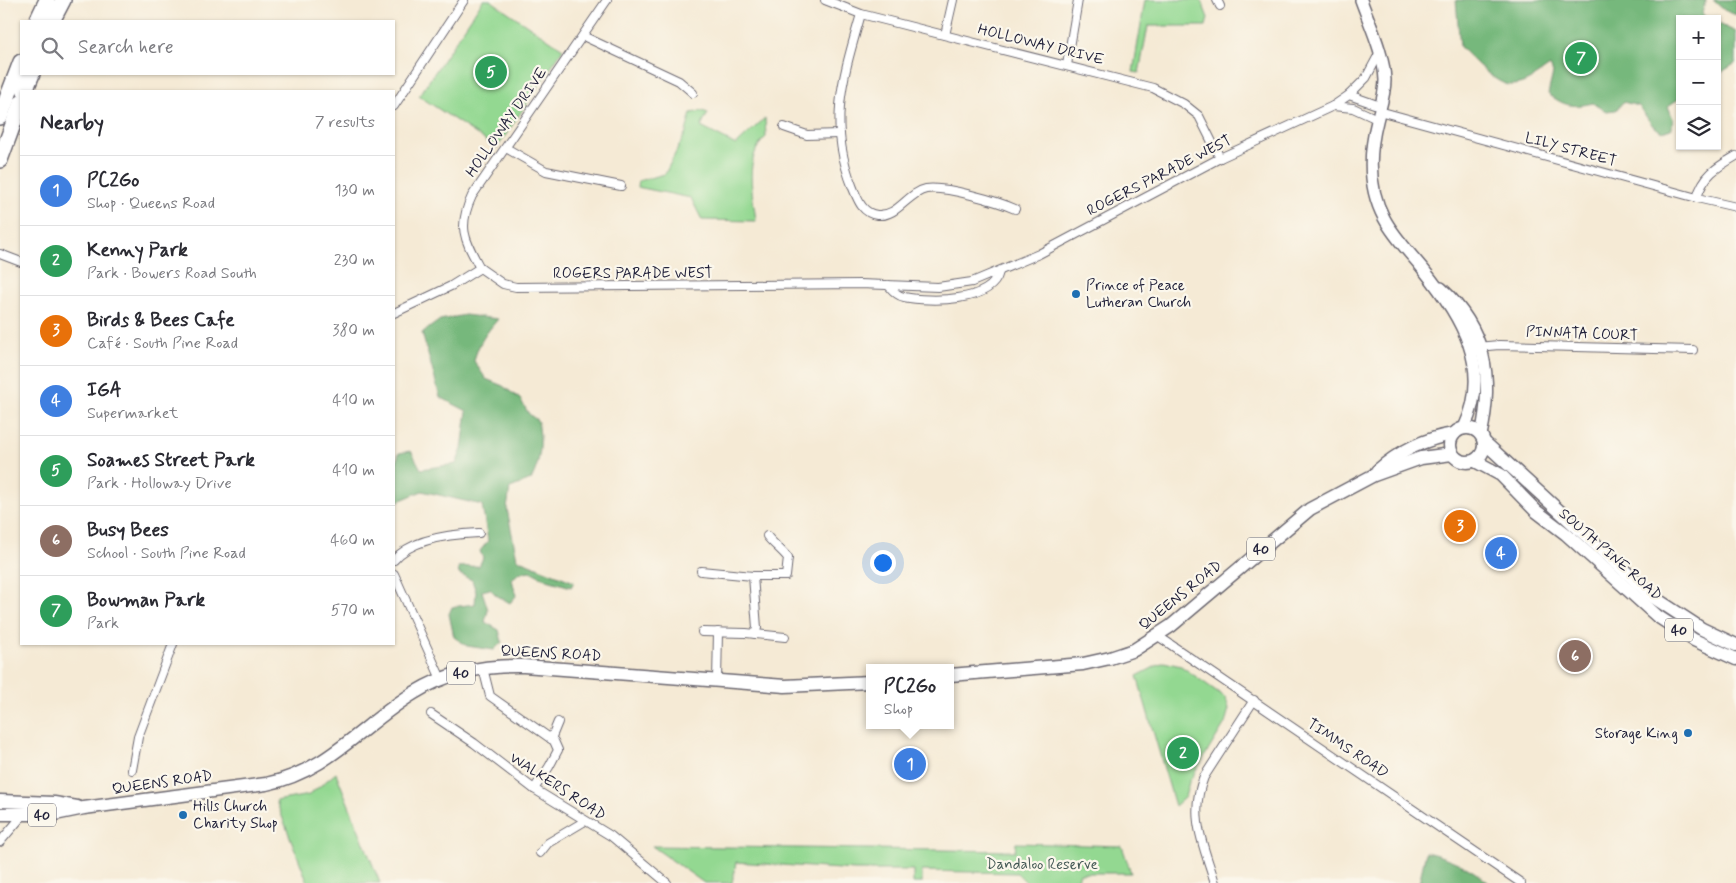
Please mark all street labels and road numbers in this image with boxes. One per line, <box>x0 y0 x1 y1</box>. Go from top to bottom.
street label: HOLLOWAY DRIVE <box>976 20 1106 70</box>
street label: HOLLOWAY DRIVE <box>461 64 552 181</box>
street label: LILY STREET <box>1523 128 1619 172</box>
street label: ROGERS PARADE WEST <box>1084 131 1236 221</box>
street label: ROGERS PARADE WEST <box>553 264 713 284</box>
street label: PINNATA COURT <box>1525 322 1639 346</box>
street label: SOUTH PINE ROAD <box>1554 504 1666 605</box>
road number: 40 <box>1247 538 1275 560</box>
street label: QUEENS ROAD <box>1135 556 1226 635</box>
road number: 40 <box>1665 618 1693 642</box>
street label: QUEENS ROAD <box>500 641 602 667</box>
road number: 40 <box>447 661 475 684</box>
street label: TIMMS ROAD <box>1303 714 1392 783</box>
street label: WALKERS ROAD <box>505 748 609 825</box>
street label: QUEENS ROAD <box>111 766 214 800</box>
road number: 40 <box>28 804 56 826</box>

